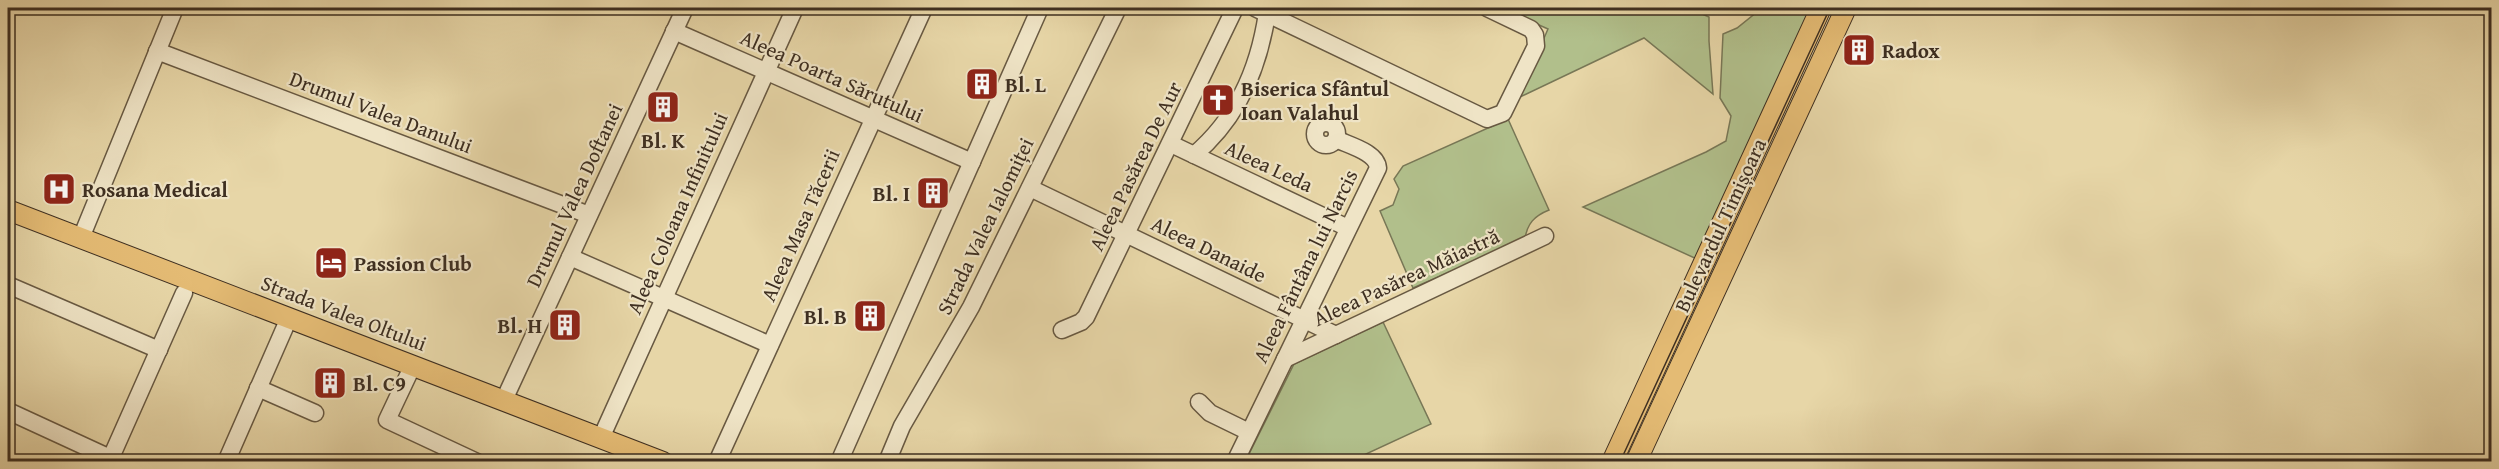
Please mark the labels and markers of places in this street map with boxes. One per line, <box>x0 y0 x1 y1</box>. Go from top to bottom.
building icon: Radox <box>1841 32 1877 68</box>
place label: Radox <box>1882 35 1940 66</box>
building icon: Bl. L <box>964 66 1000 102</box>
place label: Bl. L <box>1005 69 1046 100</box>
place label: Biserica Sfântul Ioan Valahul <box>1241 73 1390 128</box>
church icon: Biserica Sfântul Ioan Valahul <box>1200 82 1236 118</box>
building icon: Bl. K <box>645 89 681 125</box>
place label: Bl. K <box>641 125 685 156</box>
hospital icon: Rosana Medical <box>41 171 77 207</box>
place label: Rosana Medical <box>82 174 228 205</box>
building icon: Bl. I <box>915 175 951 211</box>
place label: Bl. I <box>873 178 910 209</box>
hotel icon: Passion Club <box>313 245 349 281</box>
place label: Passion Club <box>354 248 472 279</box>
building icon: Bl. B <box>852 298 888 334</box>
place label: Bl. B <box>804 301 847 332</box>
building icon: Bl. H <box>547 307 583 343</box>
place label: Bl. H <box>497 310 542 341</box>
building icon: Bl. C9 <box>312 365 348 401</box>
place label: Bl. C9 <box>353 368 406 399</box>

